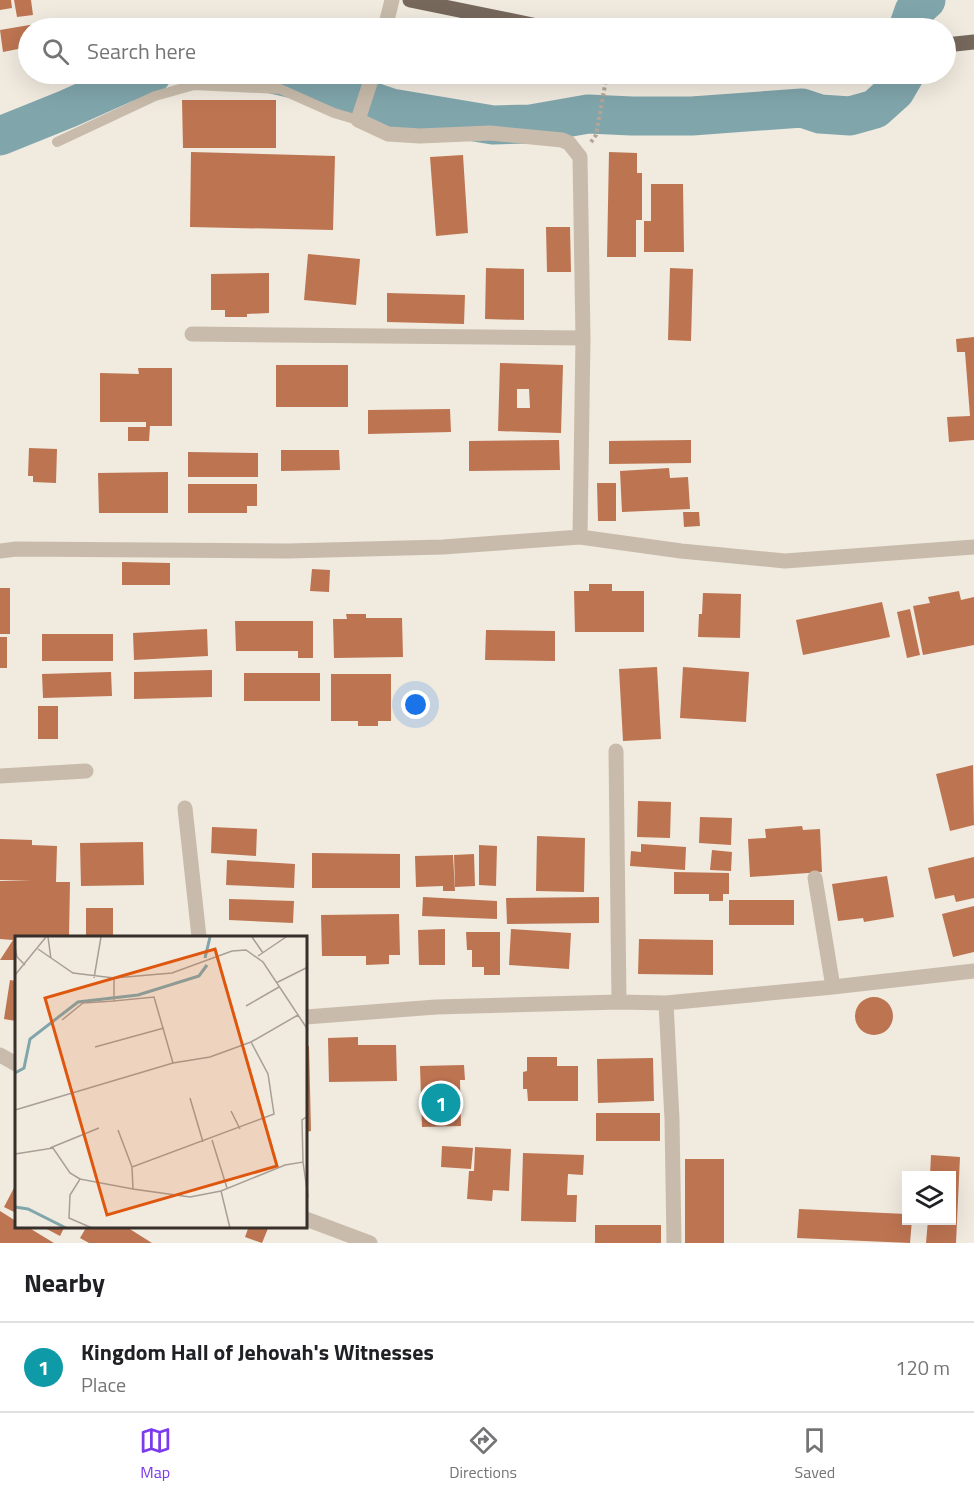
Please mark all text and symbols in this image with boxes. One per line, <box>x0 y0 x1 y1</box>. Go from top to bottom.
search box <box>18 18 956 84</box>
text: Search here <box>87 34 196 68</box>
icon: search <box>39 35 72 68</box>
your location <box>401 690 430 719</box>
inset map <box>15 936 308 1228</box>
pin: 1 <box>422 1080 460 1126</box>
map controls <box>902 1171 956 1225</box>
button: layers <box>902 1171 956 1225</box>
text: Nearby <box>24 1263 105 1302</box>
text: Kingdom Hall of Jehovah's Witnesses <box>81 1335 434 1369</box>
text: 1 <box>38 1352 49 1383</box>
text: 120 m <box>895 1352 950 1383</box>
text: Place <box>81 1369 126 1400</box>
tab: Map <box>139 1424 172 1484</box>
tab: Directions <box>449 1424 517 1484</box>
tab: Saved <box>795 1424 835 1484</box>

